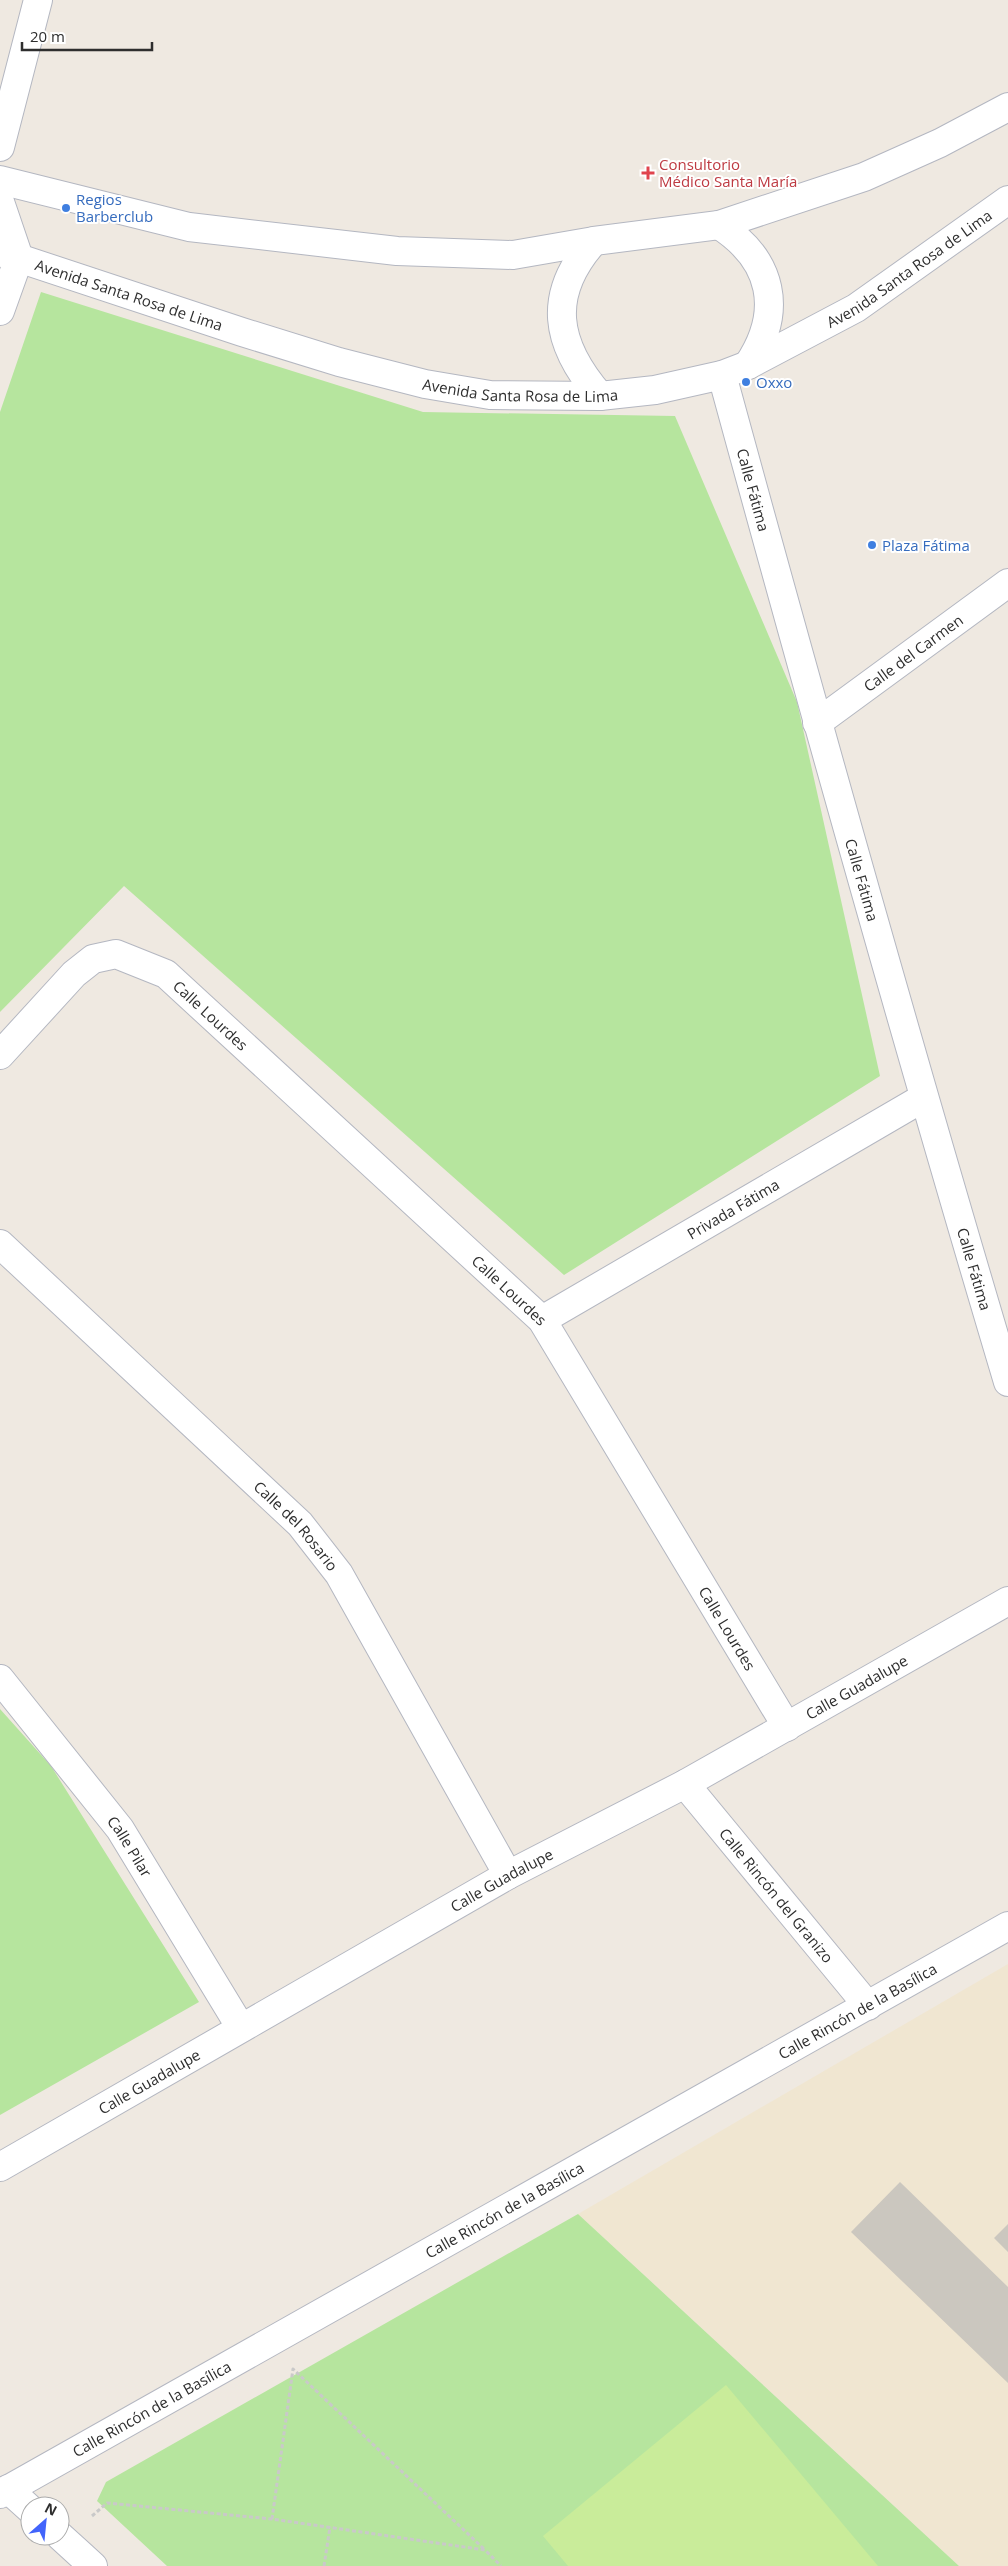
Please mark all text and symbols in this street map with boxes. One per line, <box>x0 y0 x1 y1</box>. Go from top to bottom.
scale bar <box>22 20 152 52</box>
text: 20 m <box>30 26 65 46</box>
place label: Consultorio Médico Santa María <box>659 154 797 191</box>
marker: Consultorio Médico Santa María <box>641 166 655 180</box>
place label: Regios Barberclub <box>76 189 153 226</box>
marker: Regios Barberclub <box>60 202 72 214</box>
street label: Avenida Santa Rosa de Lima <box>823 205 996 332</box>
street label: Avenida Santa Rosa de Lima <box>33 254 225 335</box>
place label: Oxxo <box>756 372 792 392</box>
street label: Avenida Santa Rosa de Lima <box>421 374 619 406</box>
marker: Oxxo <box>740 376 752 388</box>
street label: Calle Fátima <box>733 446 774 534</box>
place label: Plaza Fátima <box>882 535 970 555</box>
marker: Plaza Fátima <box>866 539 878 551</box>
street label: Calle del Carmen <box>859 610 967 696</box>
street label: Calle Fátima <box>841 836 883 924</box>
street label: Calle Lourdes <box>169 976 252 1055</box>
street label: Privada Fátima <box>683 1174 783 1243</box>
street label: Calle Fátima <box>953 1225 996 1313</box>
street label: Calle Lourdes <box>468 1251 551 1329</box>
street label: Calle del Rosario <box>250 1476 343 1575</box>
street label: Calle Lourdes <box>695 1582 761 1674</box>
street label: Calle Guadalupe <box>802 1650 911 1724</box>
street label: Calle Pilar <box>103 1811 157 1881</box>
street label: Calle Rincón del Granizo <box>715 1824 838 1967</box>
street label: Calle Guadalupe <box>447 1844 556 1916</box>
street label: Calle Rincón de la Basílica <box>774 1958 940 2064</box>
street label: Calle Guadalupe <box>95 2044 204 2118</box>
street label: Calle Rincón de la Basílica <box>422 2157 587 2262</box>
street label: Calle Rincón de la Basílica <box>69 2356 234 2461</box>
north arrow <box>20 2496 70 2546</box>
text: N <box>42 2498 61 2520</box>

